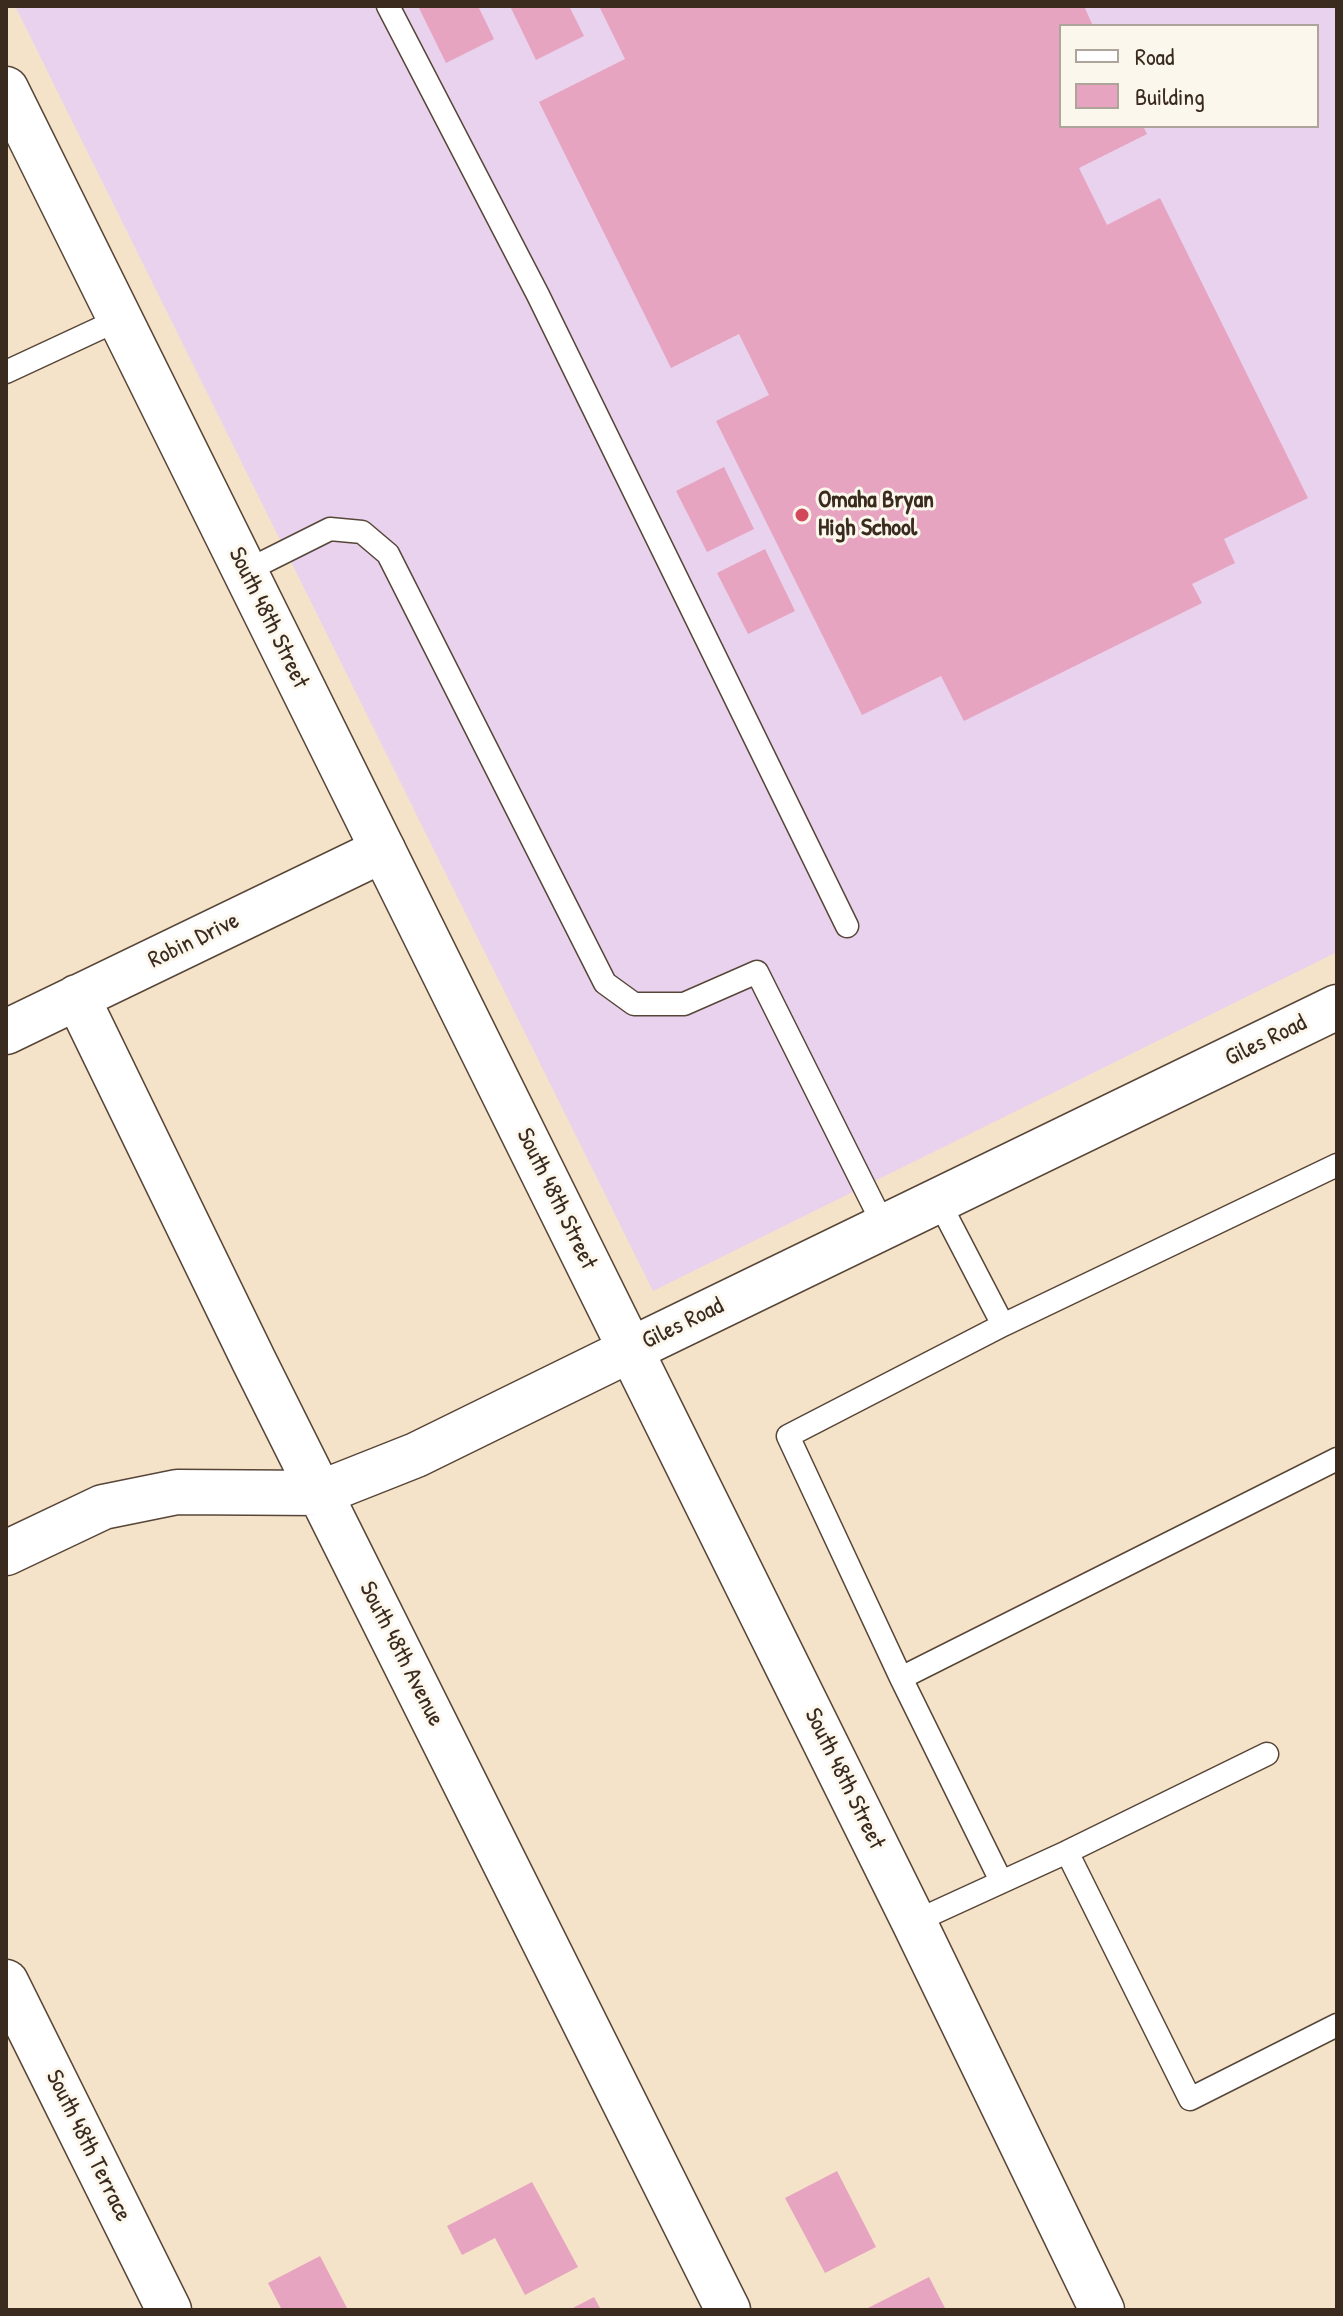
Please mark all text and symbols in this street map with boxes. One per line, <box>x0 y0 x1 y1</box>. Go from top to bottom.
legend <box>1059 24 1319 128</box>
text: Road <box>1135 40 1174 72</box>
text: Building <box>1135 80 1205 112</box>
place label: Omaha Bryan High School <box>818 487 934 543</box>
marker: Omaha Bryan High School <box>793 506 811 524</box>
street label: South 48th Street <box>221 543 315 693</box>
street label: Robin Drive <box>144 907 244 975</box>
street label: Giles Road <box>1221 1009 1311 1073</box>
street label: South 48th Street <box>509 1124 603 1274</box>
street label: Giles Road <box>638 1292 728 1356</box>
street label: South 48th Avenue <box>352 1577 450 1731</box>
street label: South 48th Street <box>797 1704 891 1854</box>
street label: South 48th Terrace <box>39 2066 137 2226</box>

